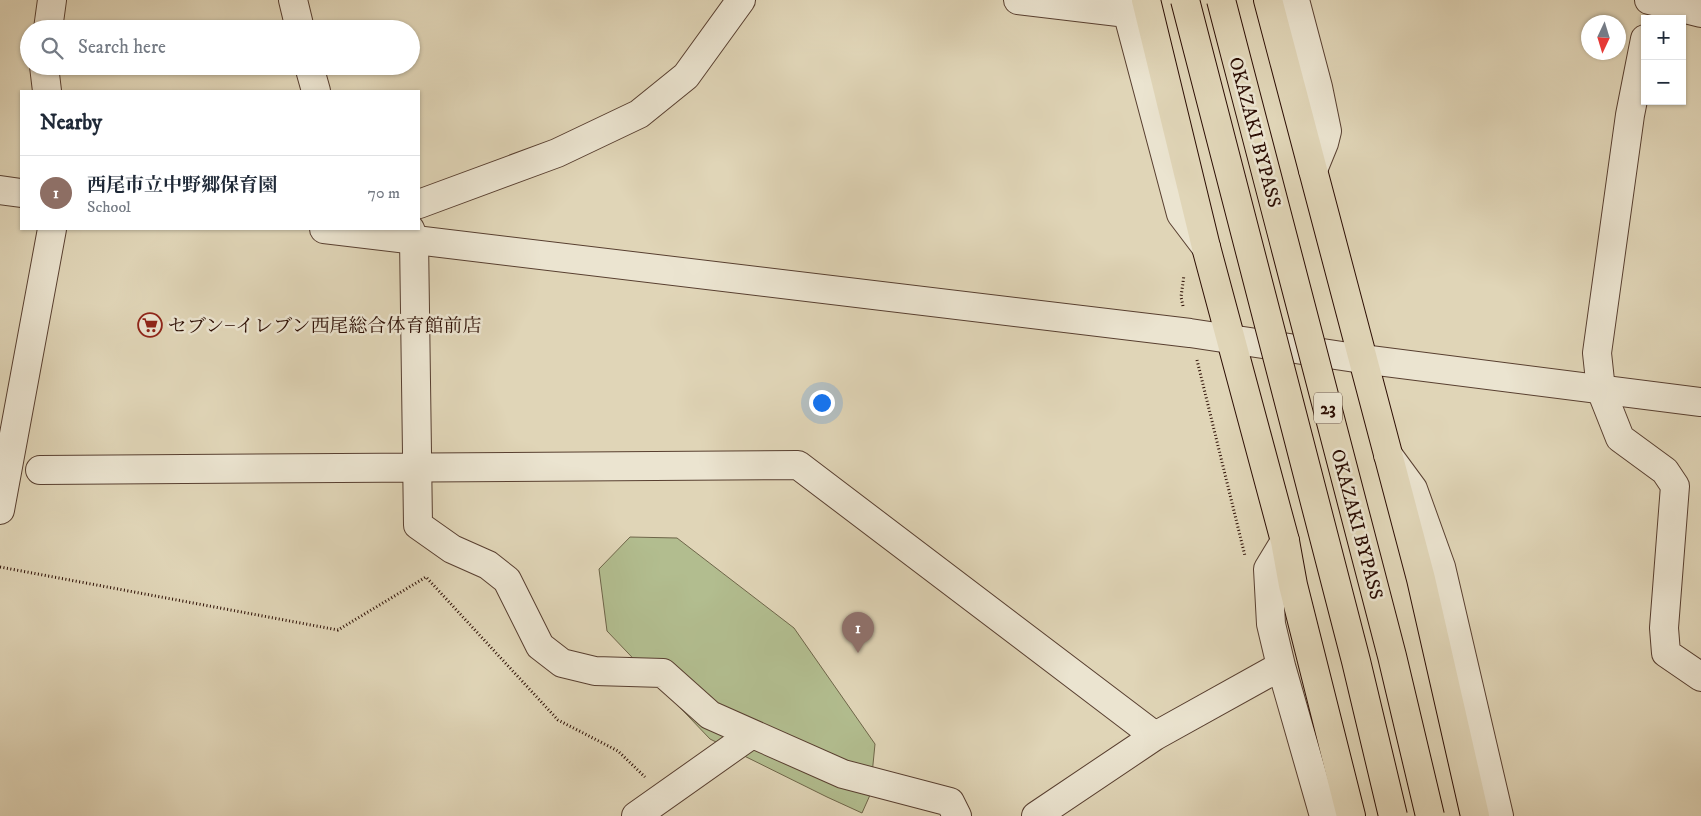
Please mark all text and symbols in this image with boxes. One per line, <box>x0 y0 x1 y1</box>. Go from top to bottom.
north arrow <box>1581 15 1626 60</box>
map controls <box>1641 15 1686 105</box>
button: + <box>1641 15 1686 60</box>
search box <box>20 20 420 75</box>
icon: search <box>38 34 66 62</box>
text: Search here <box>78 36 166 59</box>
street label: OKAZAKI BYPASS <box>1223 55 1286 210</box>
button: − <box>1641 60 1686 105</box>
text: Nearby <box>40 110 102 136</box>
text: 西尾市立中野郷保育園 <box>87 174 277 197</box>
text: 1 <box>53 183 59 203</box>
text: 70 m <box>368 183 400 203</box>
text: School <box>87 197 131 217</box>
supermarket icon: セブン−イレブン西尾総合体育館前店 <box>137 312 163 338</box>
place label: セブン−イレブン西尾総合体育館前店 <box>168 315 482 338</box>
your location <box>809 390 835 416</box>
road number: 23 <box>1314 392 1342 423</box>
street label: OKAZAKI BYPASS <box>1325 447 1388 602</box>
pin: 1 <box>842 612 874 653</box>

